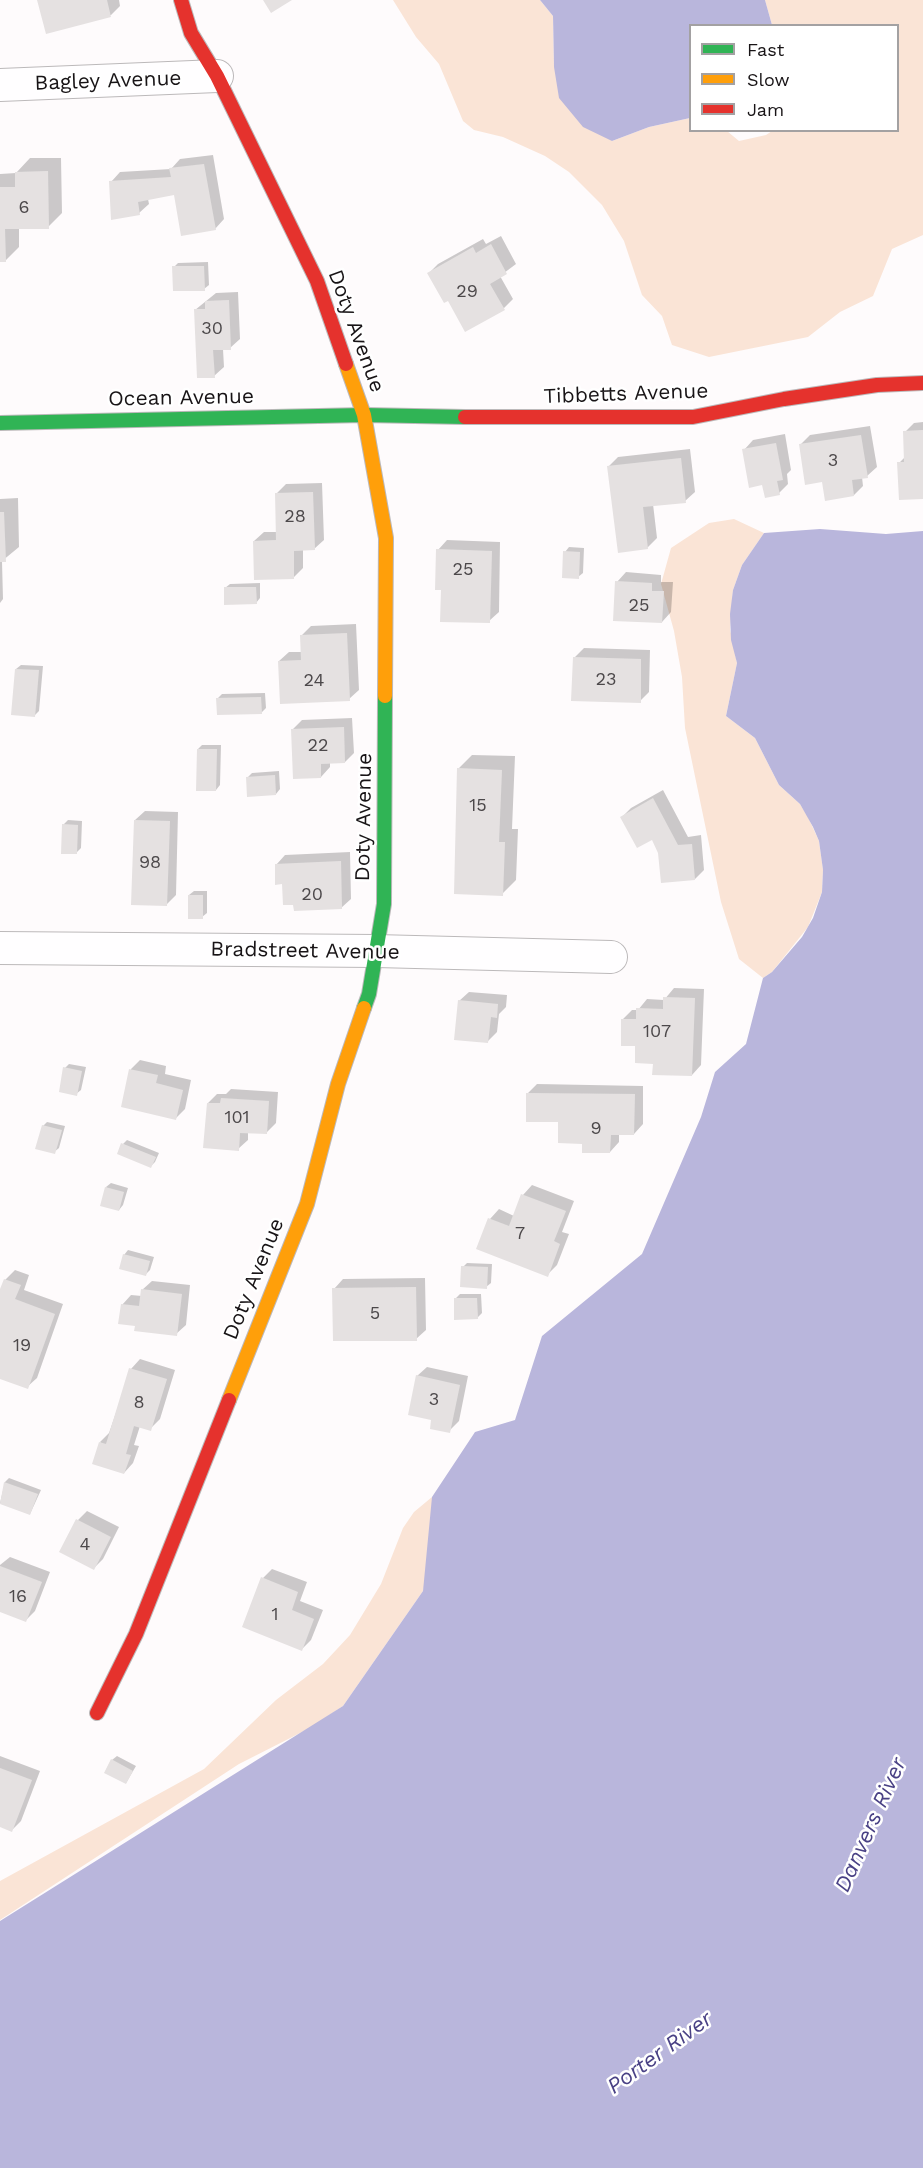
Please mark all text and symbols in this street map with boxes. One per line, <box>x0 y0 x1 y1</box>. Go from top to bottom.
legend <box>689 24 899 132</box>
text: Fast <box>747 39 784 60</box>
street label: Bagley Avenue <box>34 66 182 96</box>
text: Slow <box>747 69 790 90</box>
text: Jam <box>747 99 784 120</box>
house number: 6 <box>19 197 29 219</box>
street label: Doty Avenue <box>322 266 390 396</box>
house number: 29 <box>456 281 478 303</box>
house number: 30 <box>201 318 223 340</box>
street label: Tibbetts Avenue <box>543 379 709 409</box>
street label: Ocean Avenue <box>108 384 254 412</box>
house number: 3 <box>828 450 838 472</box>
house number: 28 <box>284 506 306 528</box>
house number: 25 <box>453 559 473 581</box>
house number: 25 <box>629 595 649 617</box>
house number: 23 <box>596 669 616 691</box>
house number: 24 <box>304 670 324 692</box>
house number: 22 <box>308 735 328 757</box>
street label: Doty Avenue <box>350 752 378 882</box>
house number: 15 <box>469 795 487 817</box>
house number: 98 <box>139 852 161 874</box>
house number: 20 <box>301 884 323 906</box>
street label: Bradstreet Avenue <box>210 937 400 965</box>
house number: 107 <box>643 1021 671 1043</box>
house number: 101 <box>224 1107 250 1129</box>
house number: 9 <box>590 1118 602 1140</box>
street label: Doty Avenue <box>218 1215 290 1343</box>
house number: 7 <box>515 1223 525 1245</box>
house number: 5 <box>370 1303 380 1325</box>
house number: 19 <box>13 1335 31 1357</box>
house number: 3 <box>429 1389 439 1411</box>
house number: 8 <box>133 1392 145 1414</box>
house number: 4 <box>80 1534 90 1556</box>
house number: 16 <box>9 1586 27 1608</box>
house number: 1 <box>271 1604 279 1626</box>
water label: Danvers River <box>830 1754 912 1896</box>
water label: Porter River <box>602 2006 718 2100</box>

